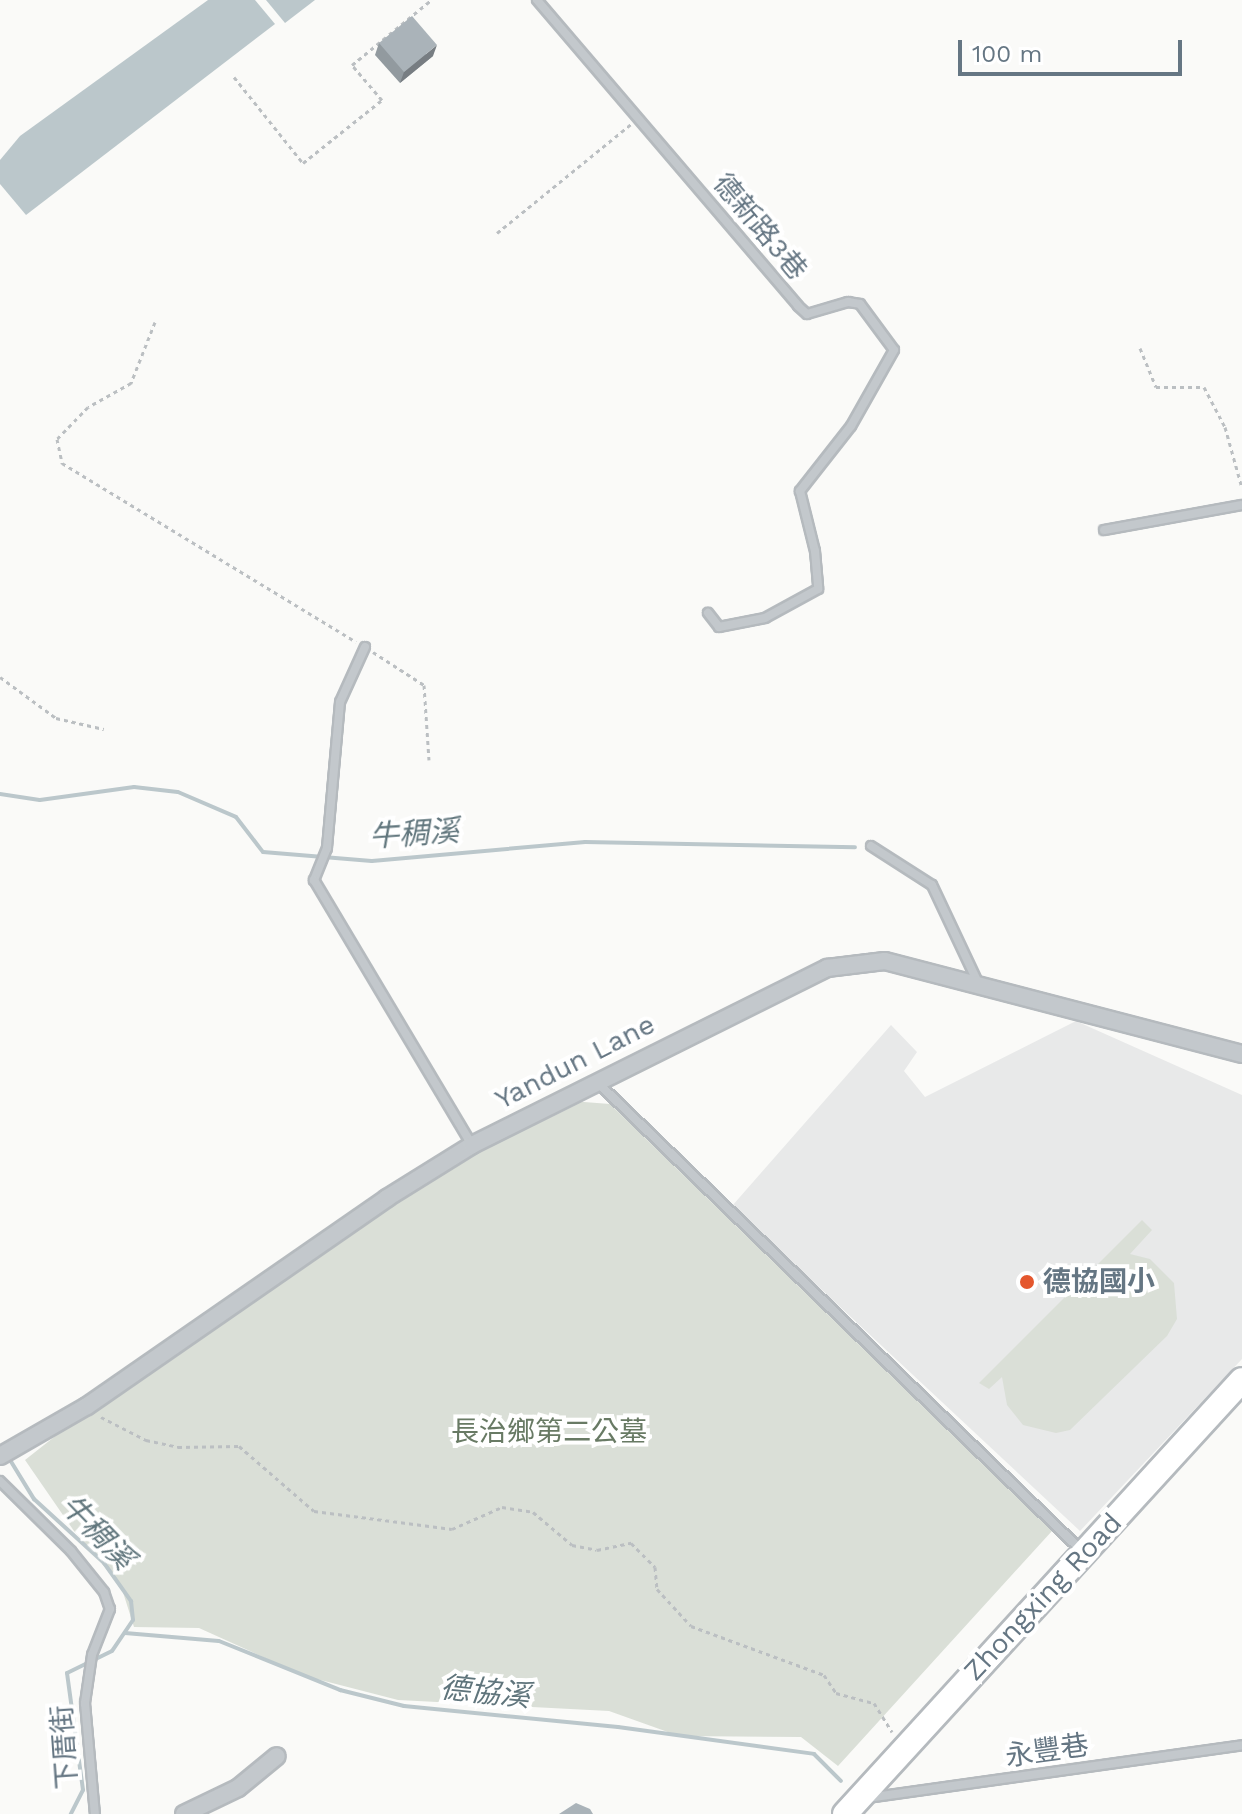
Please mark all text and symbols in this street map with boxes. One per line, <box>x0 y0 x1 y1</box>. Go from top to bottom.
scale bar <box>962 24 1186 74</box>
text: 100 m <box>972 40 1042 68</box>
street label: 德新路3巷 <box>706 167 814 287</box>
water label: 牛稠溪 <box>368 813 460 855</box>
street label: Yandun Lane <box>490 1007 660 1117</box>
place label: 德協國小 <box>1043 1265 1155 1299</box>
marker: 德協國小 <box>1018 1273 1036 1291</box>
park label: 長治鄉第二公墓 <box>451 1415 647 1449</box>
water label: 牛稠溪 <box>53 1487 141 1577</box>
street label: Zhongxing Road <box>957 1506 1129 1688</box>
water label: 德協溪 <box>438 1669 532 1715</box>
street label: 下厝街 <box>45 1704 85 1790</box>
street label: 永豐巷 <box>1003 1729 1091 1773</box>

